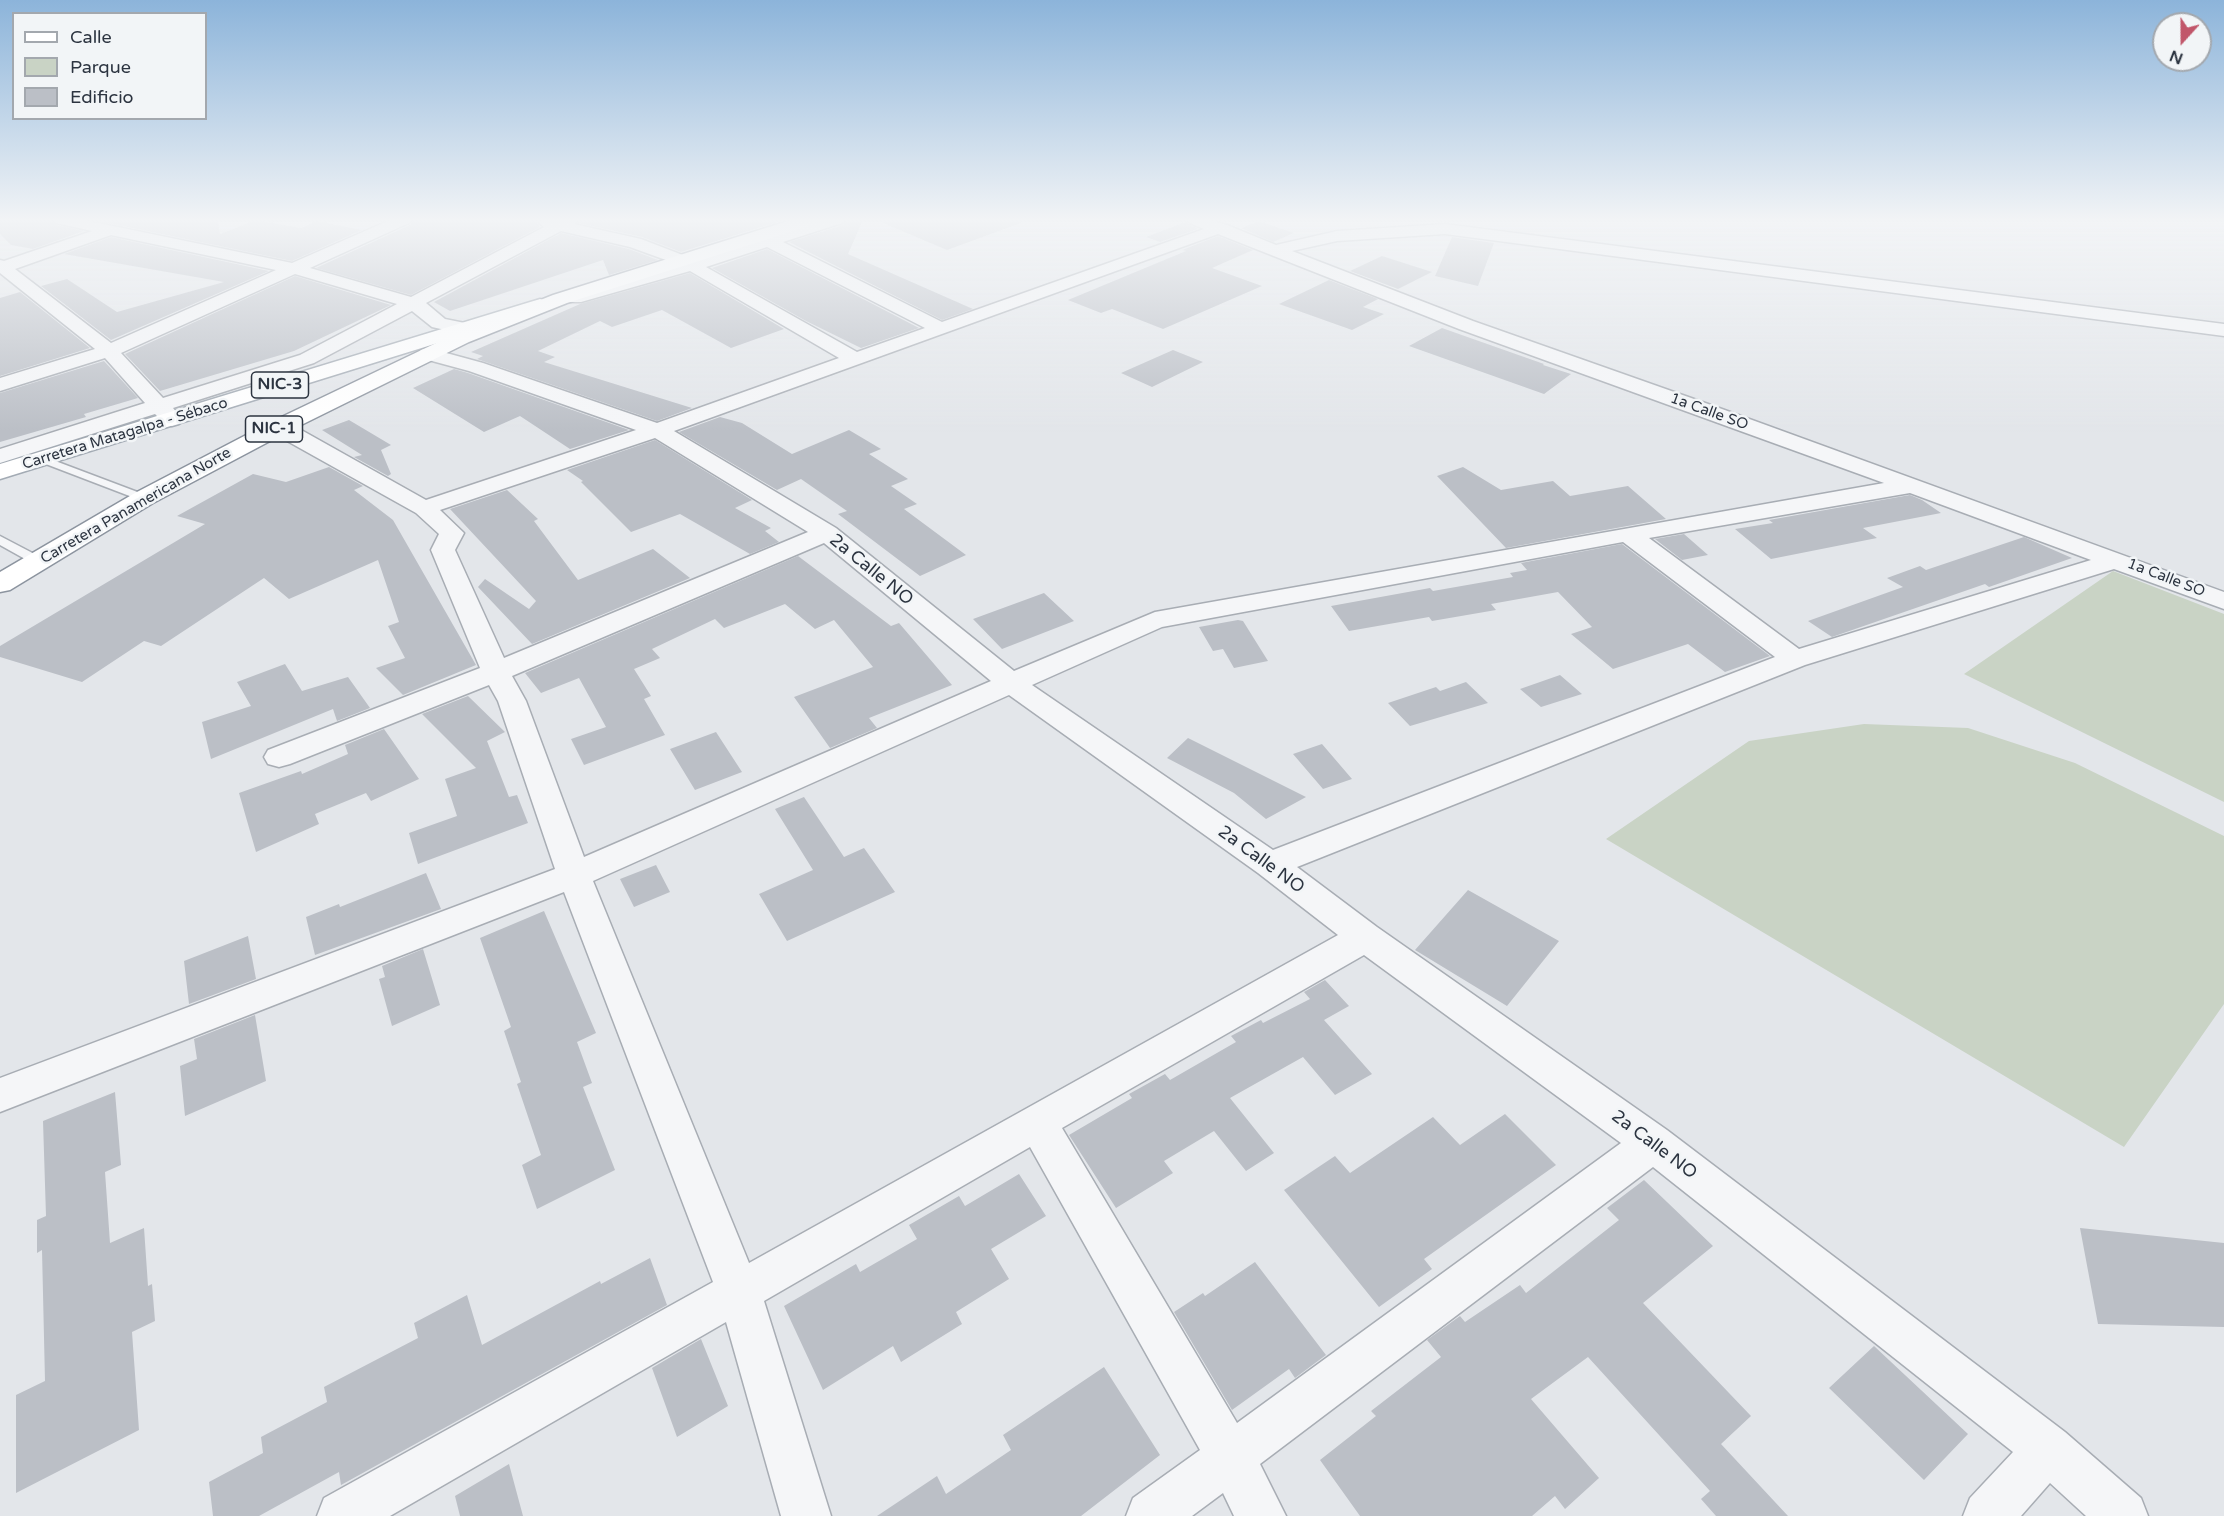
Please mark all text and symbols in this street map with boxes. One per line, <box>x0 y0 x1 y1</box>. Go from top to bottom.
legend <box>12 12 207 120</box>
north arrow <box>2152 12 2212 72</box>
text: Calle <box>70 26 112 48</box>
text: N <box>2167 45 2186 69</box>
text: Parque <box>70 56 131 78</box>
text: Edificio <box>70 86 134 108</box>
road number: NIC-3 <box>252 372 308 398</box>
street label: 1a Calle SO <box>1667 390 1751 434</box>
street label: Carretera Matagalpa - Sébaco <box>20 394 230 474</box>
road number: NIC-1 <box>246 416 302 442</box>
street label: Carretera Panamericana Norte <box>38 444 234 568</box>
street label: 2a Calle NO <box>825 530 917 610</box>
street label: 1a Calle SO <box>2125 555 2207 601</box>
street label: 2a Calle NO <box>1214 821 1308 899</box>
street label: 2a Calle NO <box>1607 1106 1701 1184</box>

